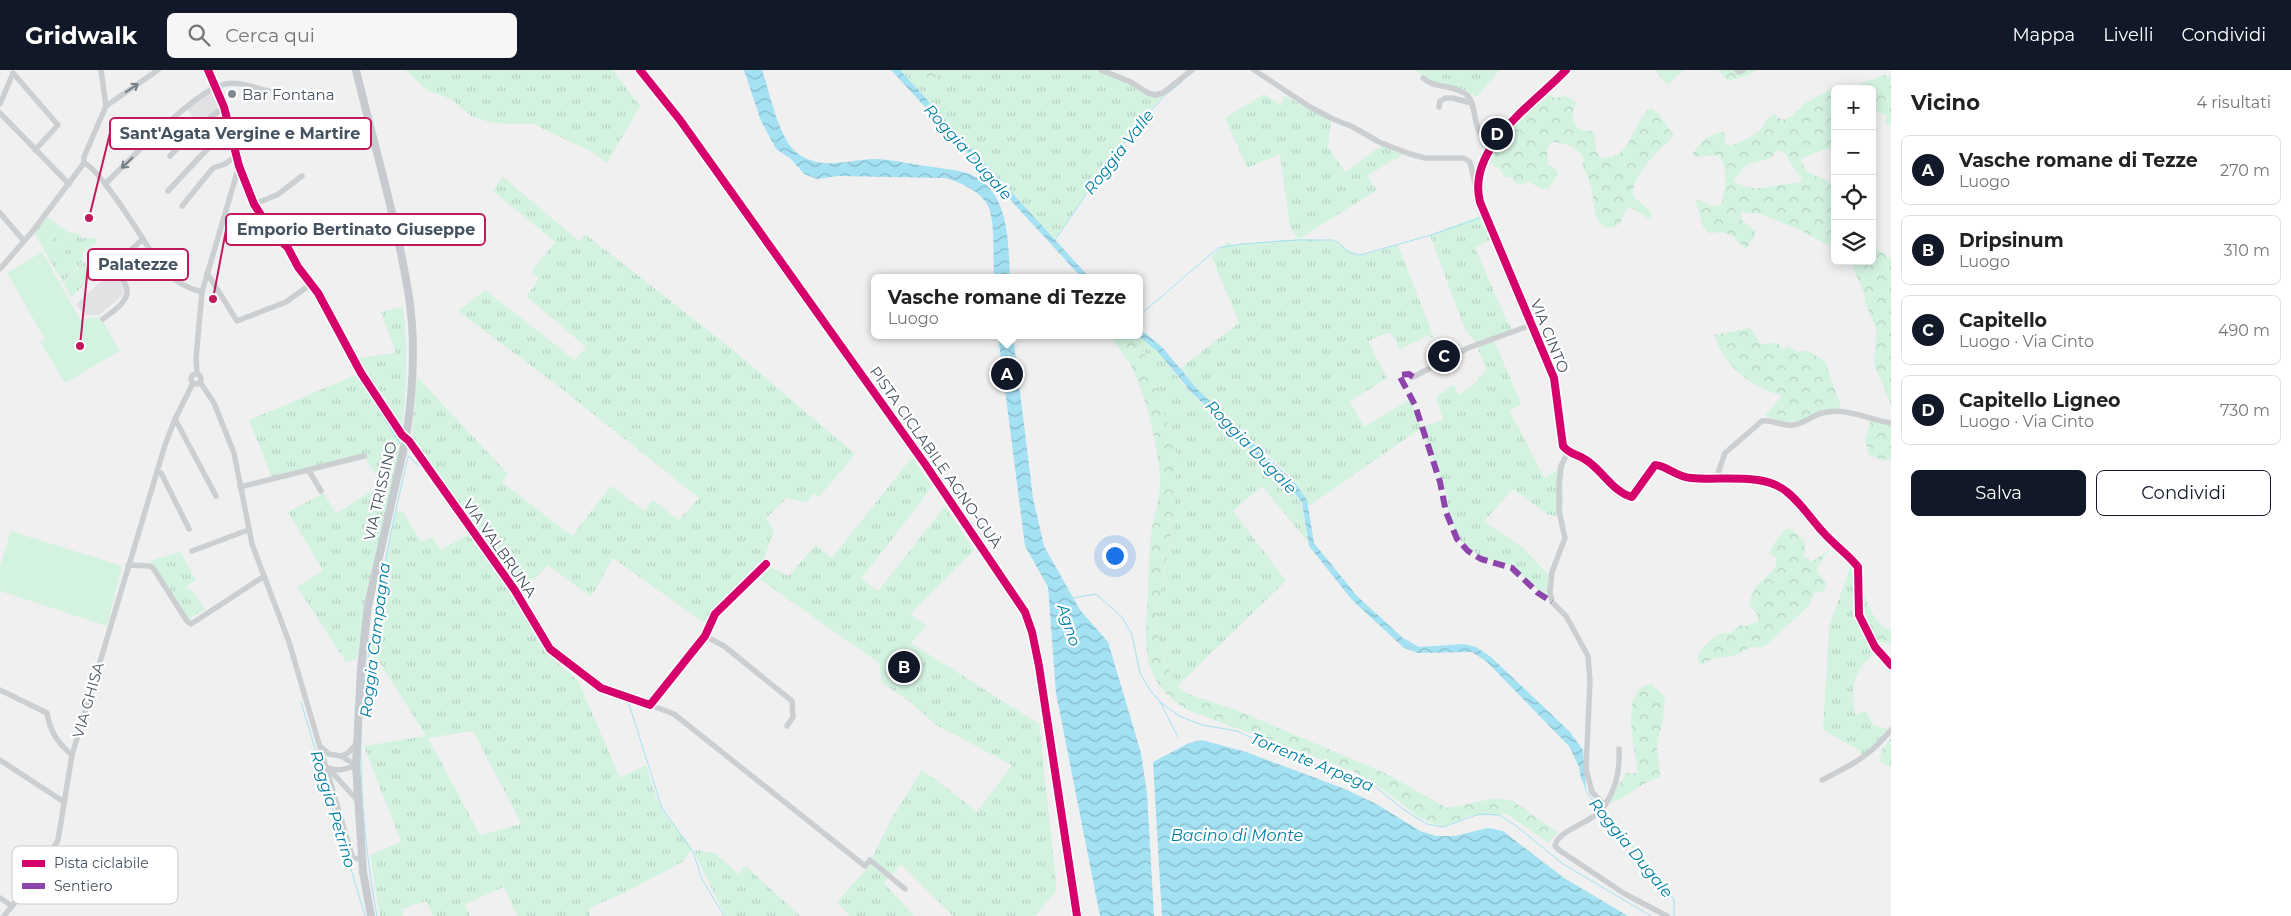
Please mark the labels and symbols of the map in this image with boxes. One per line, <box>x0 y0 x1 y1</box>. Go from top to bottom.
one-way arrow <box>124 83 138 93</box>
place label: Bar Fontana <box>242 85 335 104</box>
marker: Bar Fontana <box>226 88 238 100</box>
water label: Roggia Dugale <box>920 100 1016 204</box>
water label: Roggia Valle <box>1080 106 1158 198</box>
pin: D <box>1481 115 1513 153</box>
callout: Sant'Agata Vergine e Martire <box>110 118 371 149</box>
text: Sant'Agata Vergine e Martire <box>120 124 360 143</box>
one-way arrow <box>120 157 133 169</box>
callout: Emporio Bertinato Giuseppe <box>226 214 485 245</box>
text: Emporio Bertinato Giuseppe <box>237 220 475 239</box>
callout: Palatezze <box>88 249 188 280</box>
text: Palatezze <box>98 255 178 274</box>
street label: VIA CINTO <box>1527 296 1573 376</box>
pin: C <box>1428 337 1460 375</box>
pin: A <box>991 355 1023 393</box>
street label: PISTA CICLABILE AGNO-GUÀ <box>866 363 1006 551</box>
water label: Roggia Dugale <box>1202 396 1300 498</box>
street label: VIA TRISSINO <box>359 440 401 542</box>
street label: VIA VALBRUNA <box>459 495 541 601</box>
your location <box>1102 543 1128 569</box>
water label: Roggia Campagna <box>356 561 394 719</box>
water label: Agno <box>1053 601 1085 648</box>
pin: B <box>888 648 920 686</box>
street label: VIA GHISA <box>68 660 108 740</box>
water label: Torrente Arpega <box>1247 729 1377 795</box>
water label: Roggia Petrino <box>306 748 360 870</box>
water label: Roggia Dugale <box>1585 794 1677 902</box>
water label: Bacino di Monte <box>1171 826 1303 845</box>
legend <box>12 846 178 904</box>
text: Pista ciclabile <box>54 854 149 872</box>
text: Sentiero <box>54 877 113 895</box>

